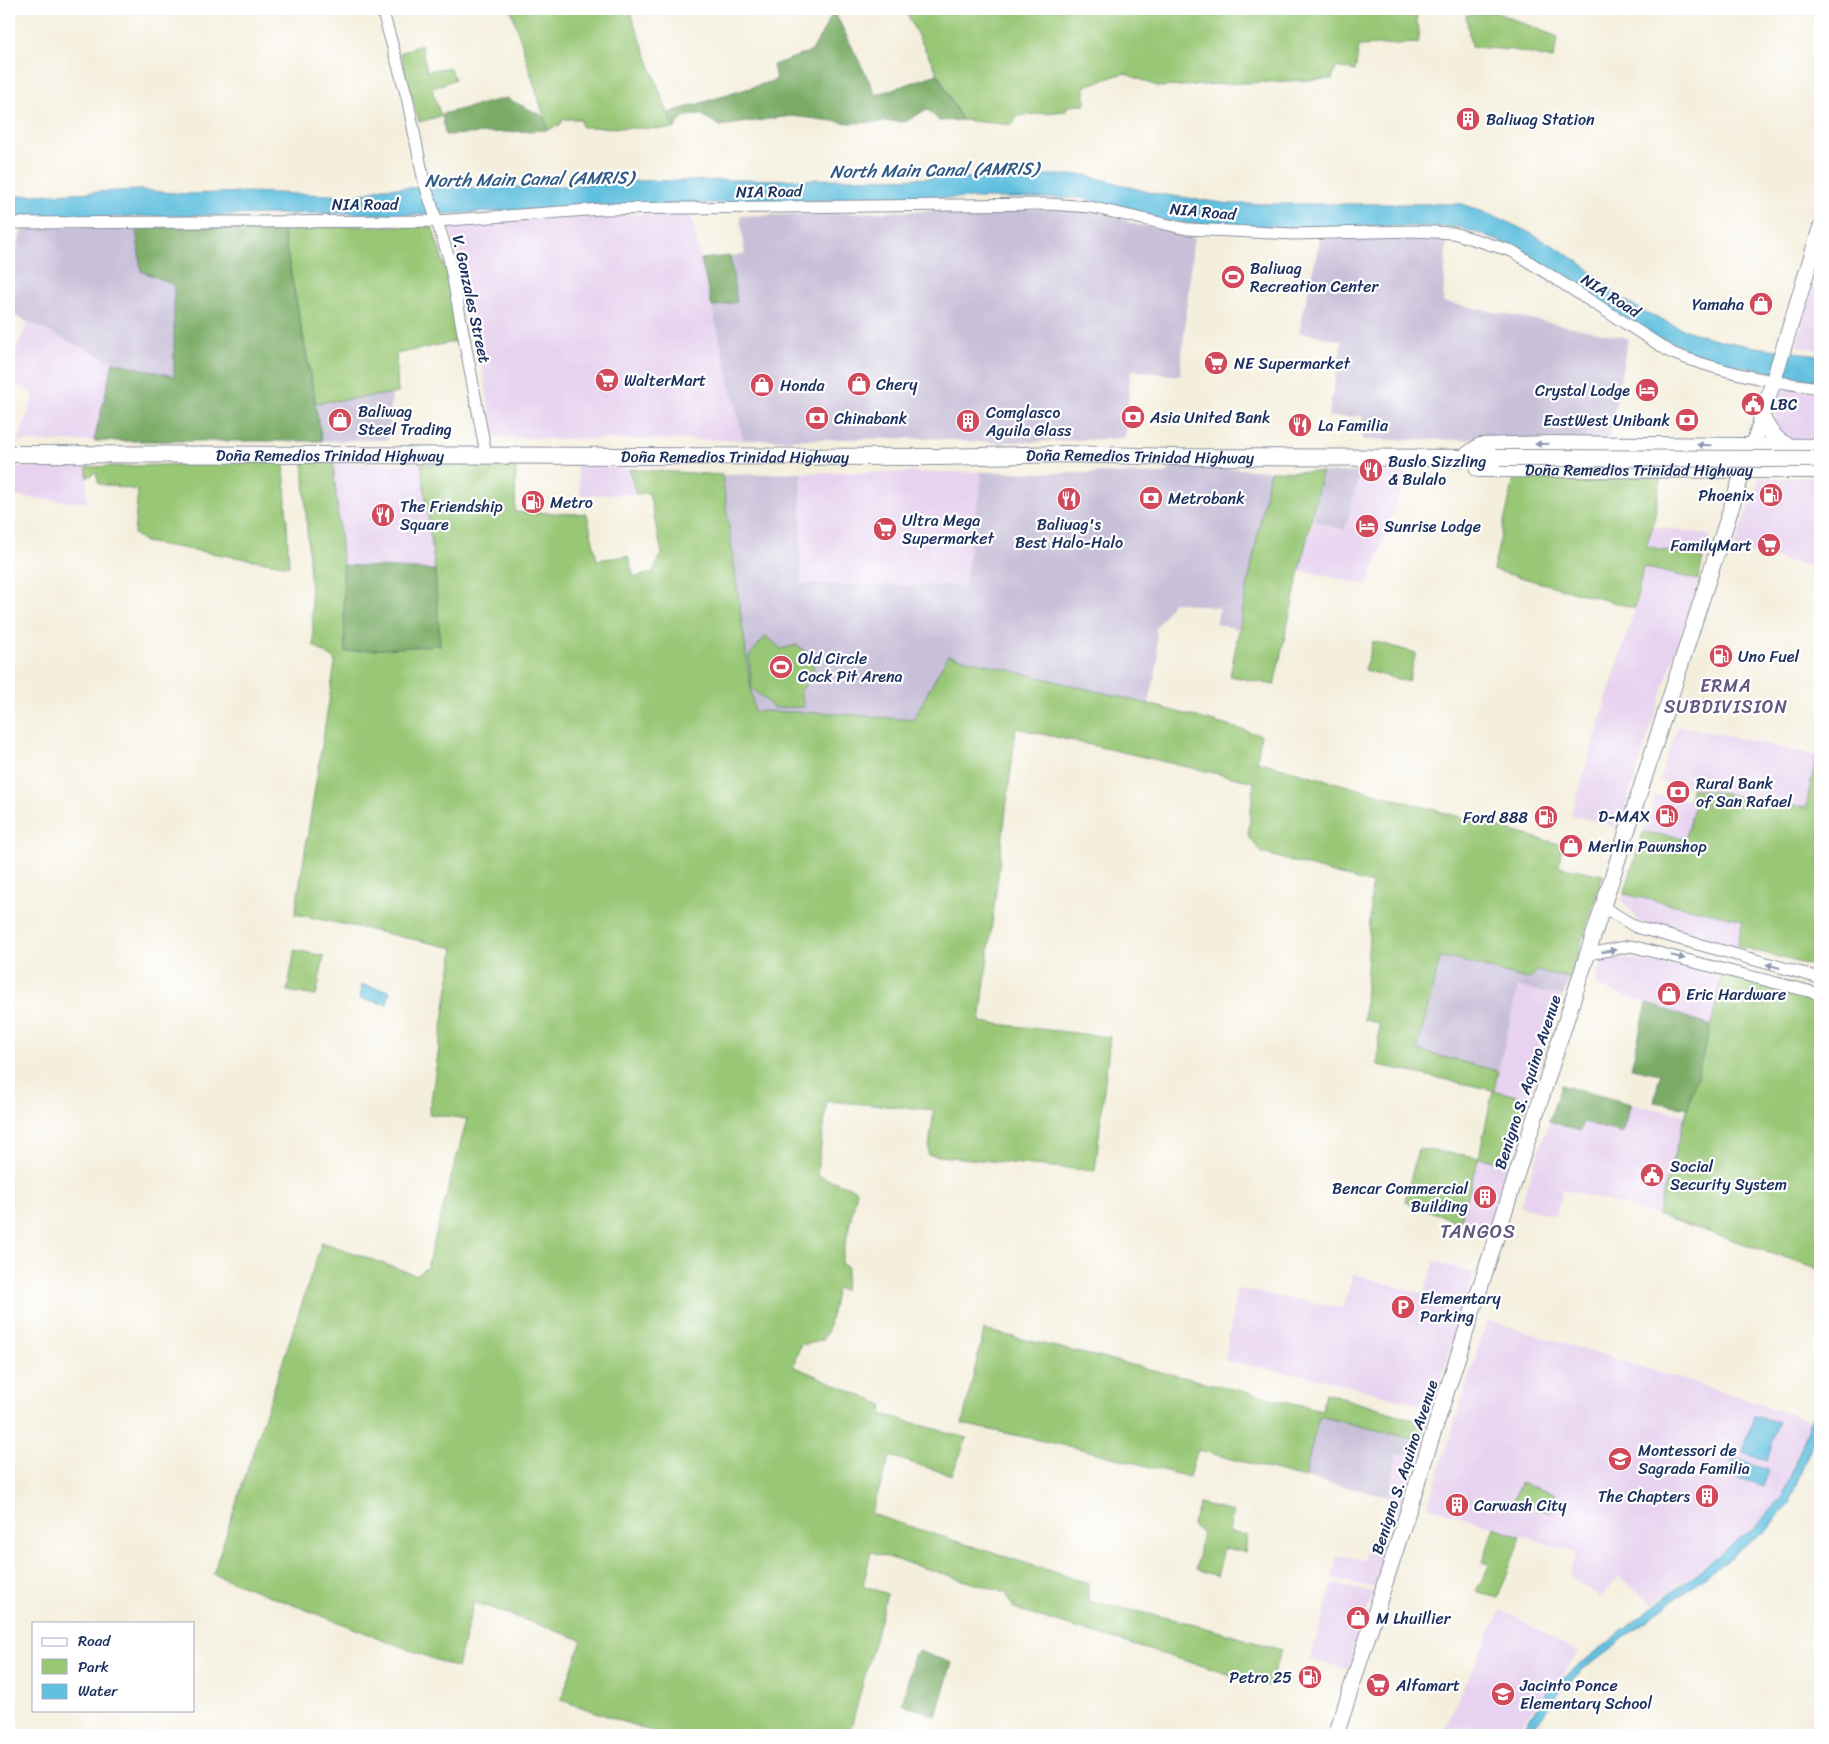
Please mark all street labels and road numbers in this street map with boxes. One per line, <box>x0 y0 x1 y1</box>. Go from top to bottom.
street label: NIA Road <box>736 176 804 207</box>
street label: NIA Road <box>332 190 400 219</box>
street label: NIA Road <box>1169 194 1239 229</box>
street label: V. Gonzales Street <box>444 232 499 366</box>
street label: NIA Road <box>1575 265 1648 326</box>
street label: Doña Remedios Trinidad Highway <box>1025 440 1255 472</box>
street label: Doña Remedios Trinidad Highway <box>216 441 445 470</box>
street label: Doña Remedios Trinidad Highway <box>621 442 850 472</box>
street label: Doña Remedios Trinidad Highway <box>1525 455 1754 485</box>
street label: Benigno S. Aquino Avenue <box>1486 991 1570 1173</box>
street label: Benigno S. Aquino Avenue <box>1363 1376 1447 1558</box>

